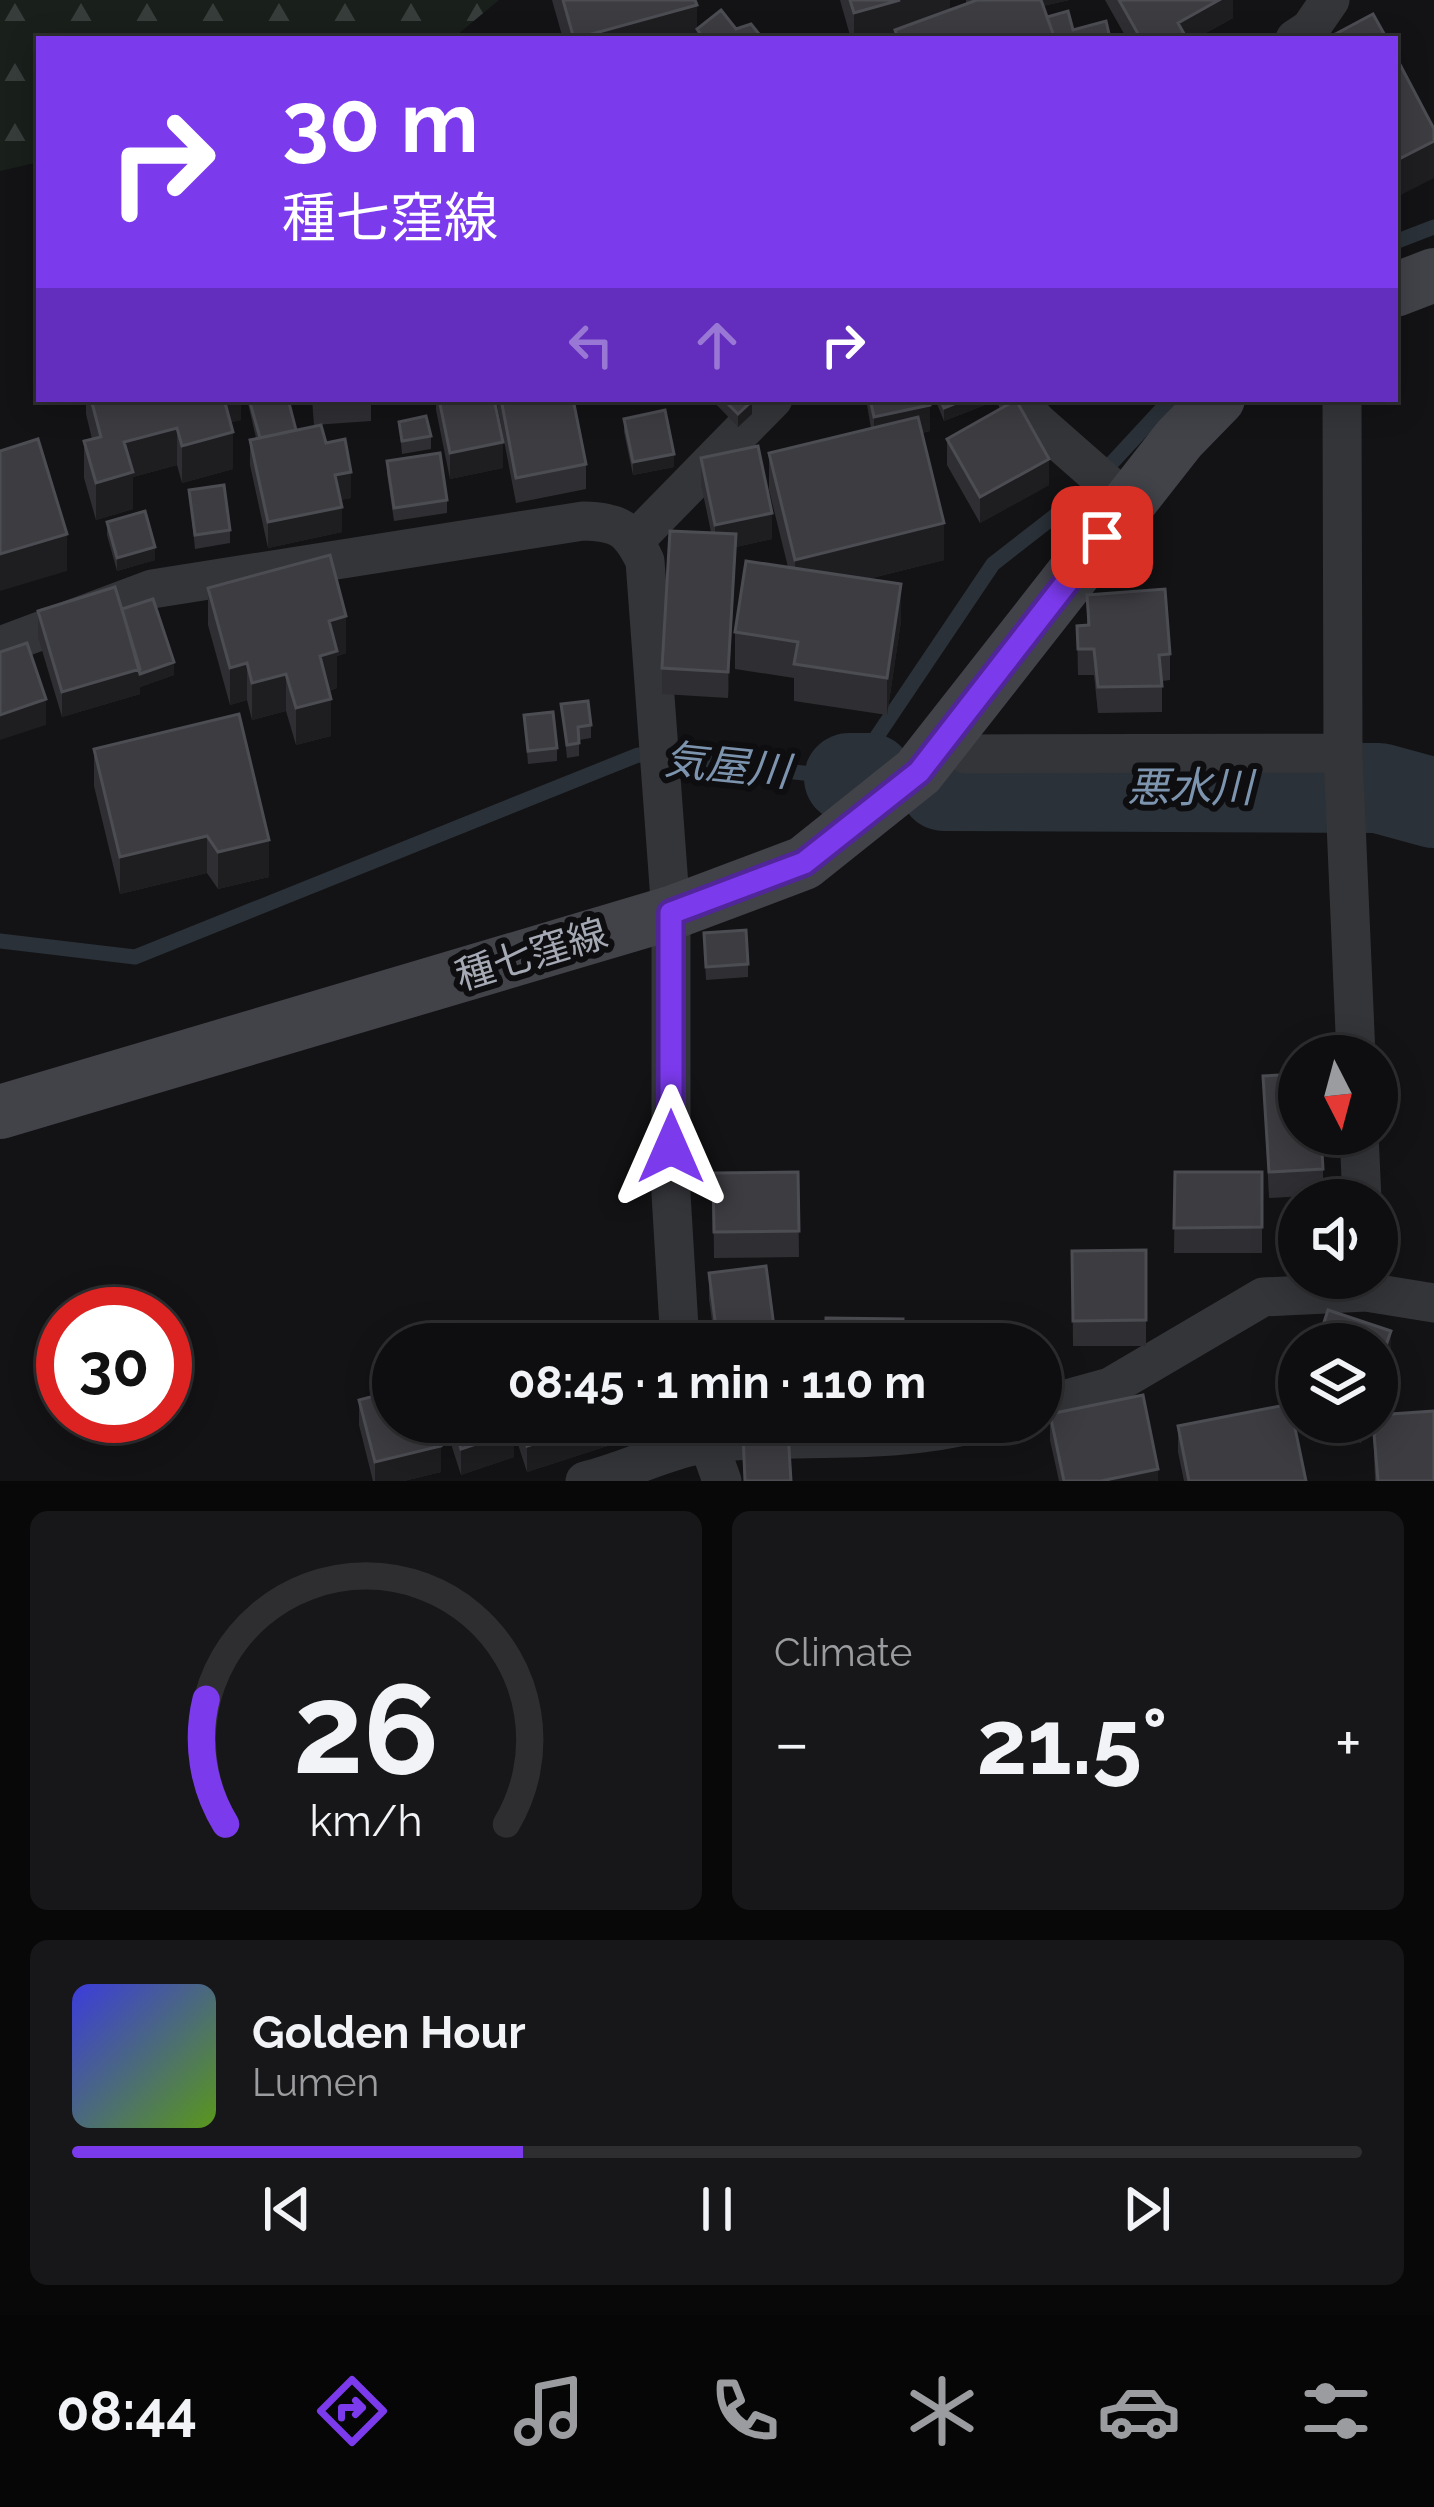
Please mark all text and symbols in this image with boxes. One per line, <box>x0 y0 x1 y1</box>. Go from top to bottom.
text: 30 m <box>282 73 479 172</box>
icon: right <box>84 84 240 240</box>
text: 種七窪線 <box>282 186 498 250</box>
icon: left <box>558 312 624 378</box>
icon: ahead <box>684 312 750 378</box>
icon: right <box>810 312 876 378</box>
pin <box>1051 486 1153 588</box>
icon: arrive <box>1069 504 1135 570</box>
water label: 気屋川 <box>662 735 796 797</box>
water label: 悪水川 <box>1127 763 1257 812</box>
street label: 種七窪線 <box>450 909 612 999</box>
north arrow <box>1278 1035 1398 1155</box>
map controls <box>1278 1035 1398 1443</box>
position arrow <box>608 1084 734 1210</box>
button: sound <box>1278 1179 1398 1299</box>
speed limit sign: 30 <box>36 1287 192 1443</box>
button: layers <box>1278 1323 1398 1443</box>
text: 08:45 · 1 min · 110 m <box>508 1356 926 1409</box>
text: Climate <box>774 1629 912 1675</box>
text: 26 <box>293 1656 439 1802</box>
text: 21.5° <box>977 1689 1168 1795</box>
text: − <box>774 1704 810 1781</box>
text: + <box>1335 1704 1362 1781</box>
text: km/h <box>309 1795 423 1845</box>
text: Golden Hour <box>252 2006 526 2059</box>
text: Lumen <box>252 2059 379 2105</box>
icon: previous <box>254 2176 320 2242</box>
icon: pause <box>684 2176 750 2242</box>
icon: next <box>1114 2176 1180 2242</box>
icon: directions <box>310 2369 394 2453</box>
icon: music <box>507 2369 591 2453</box>
icon: phone <box>703 2369 787 2453</box>
icon: climate <box>900 2369 984 2453</box>
icon: car <box>1097 2369 1181 2453</box>
icon: filters <box>1294 2369 1378 2453</box>
text: 08:44 <box>56 2379 197 2443</box>

